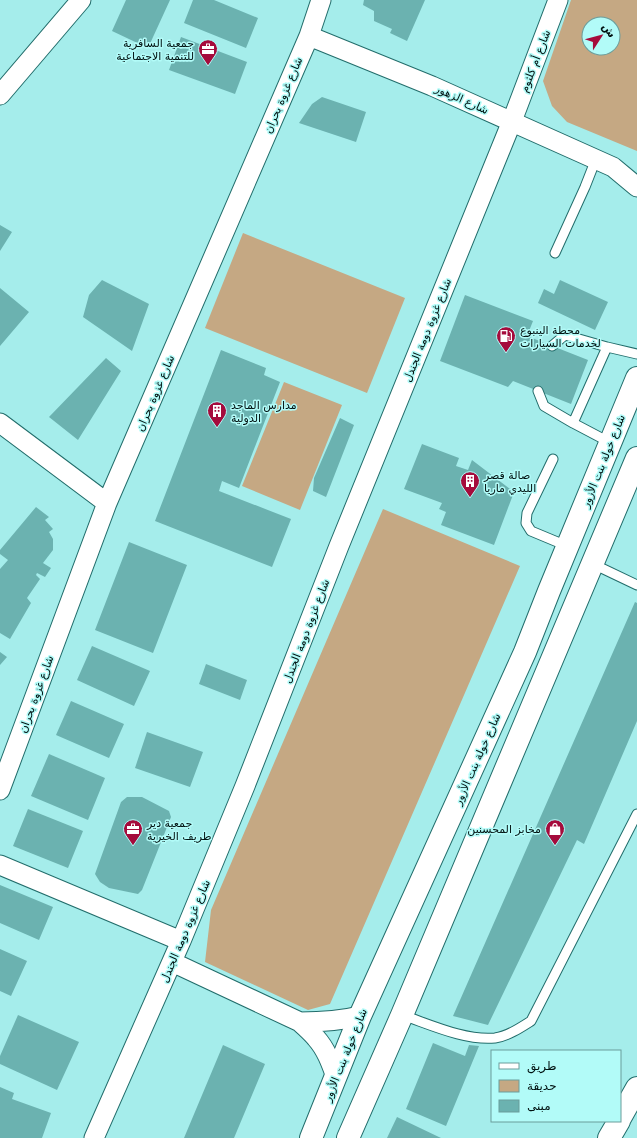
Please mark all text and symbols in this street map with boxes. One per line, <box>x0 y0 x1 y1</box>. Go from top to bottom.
north arrow <box>581 16 621 56</box>
text: ش <box>599 20 618 40</box>
street label: شارع أم كلثوم <box>517 28 553 94</box>
place label: جمعية السافرية للتنمية الاجتماعية <box>116 37 194 63</box>
office icon: جمعية السافرية للتنمية الاجتماعية <box>197 38 219 66</box>
street label: شارع غزوة بحران <box>262 55 305 135</box>
street label: شارع الزهور <box>432 81 491 117</box>
street label: شارع غزوة دومة الجندل <box>401 277 454 384</box>
place label: محطة الينبوع لخدمات السيارات <box>520 324 601 350</box>
fuel station icon: محطة الينبوع لخدمات السيارات <box>495 325 517 353</box>
street label: شارع غزوة بحران <box>134 353 177 433</box>
place label: مدارس الماجد الدولية <box>231 399 297 425</box>
building icon: مدارس الماجد الدولية <box>206 400 228 428</box>
street label: شارع خولة بنت الأزور <box>578 412 628 511</box>
place label: صالة قصر الليدي ماريا <box>483 469 536 495</box>
building icon: صالة قصر الليدي ماريا <box>459 470 481 498</box>
street label: شارع غزوة دومة الجندل <box>281 577 332 685</box>
street label: شارع غزوة بحران <box>16 654 57 735</box>
street label: شارع خولة بنت الأزور <box>450 711 504 808</box>
place label: جمعية دير طريف الخيرية <box>146 817 212 843</box>
office icon: جمعية دير طريف الخيرية <box>122 818 144 846</box>
shop icon: مخابز المحسنين <box>544 818 566 846</box>
place label: مخابز المحسنين <box>467 823 541 836</box>
street label: شارع غزوة دومة الجندل <box>158 878 213 985</box>
street label: شارع خولة بنت الأزور <box>320 1006 370 1105</box>
legend <box>491 1050 621 1122</box>
text: طريق <box>527 1059 557 1074</box>
text: حديقة <box>527 1079 557 1093</box>
text: مبنى <box>527 1099 551 1113</box>

